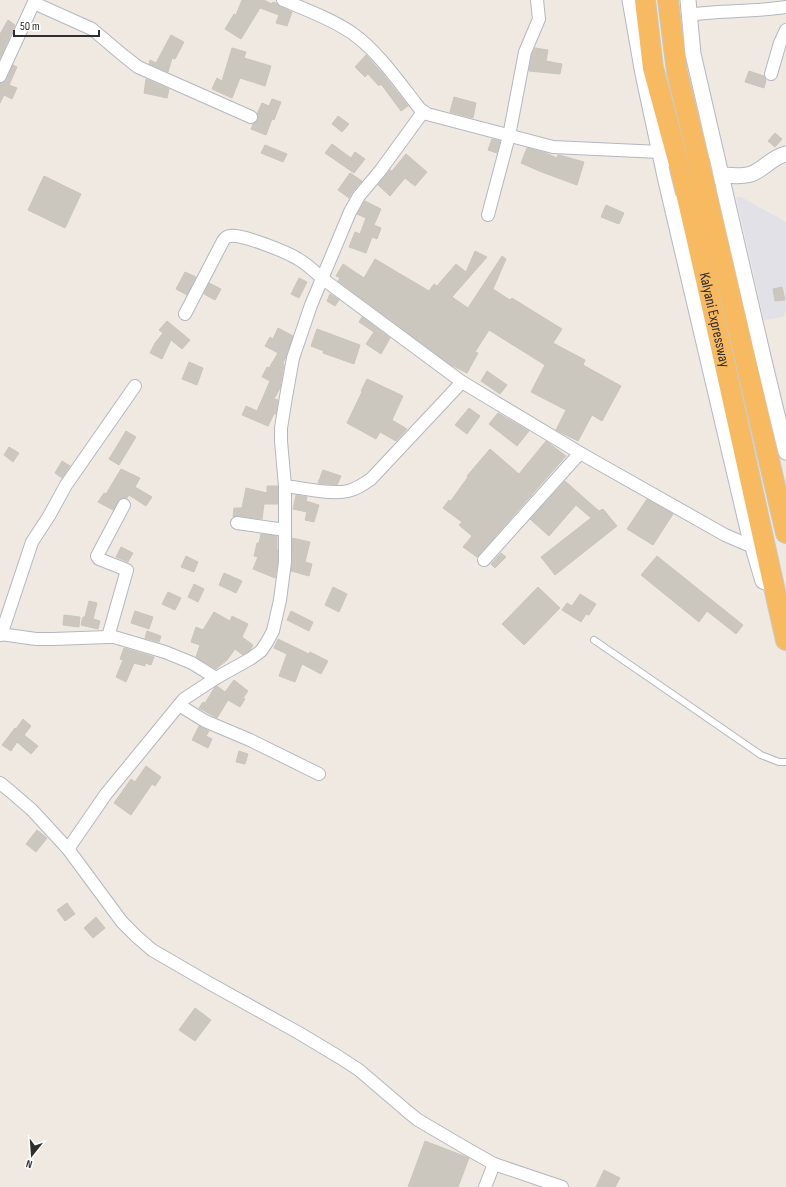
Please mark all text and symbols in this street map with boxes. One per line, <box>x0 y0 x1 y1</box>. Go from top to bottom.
scale bar <box>14 12 99 38</box>
text: 50 m <box>20 19 40 34</box>
street label: Kalyani Expressway <box>695 270 735 369</box>
north arrow <box>12 1135 52 1175</box>
text: N <box>24 1157 34 1171</box>

